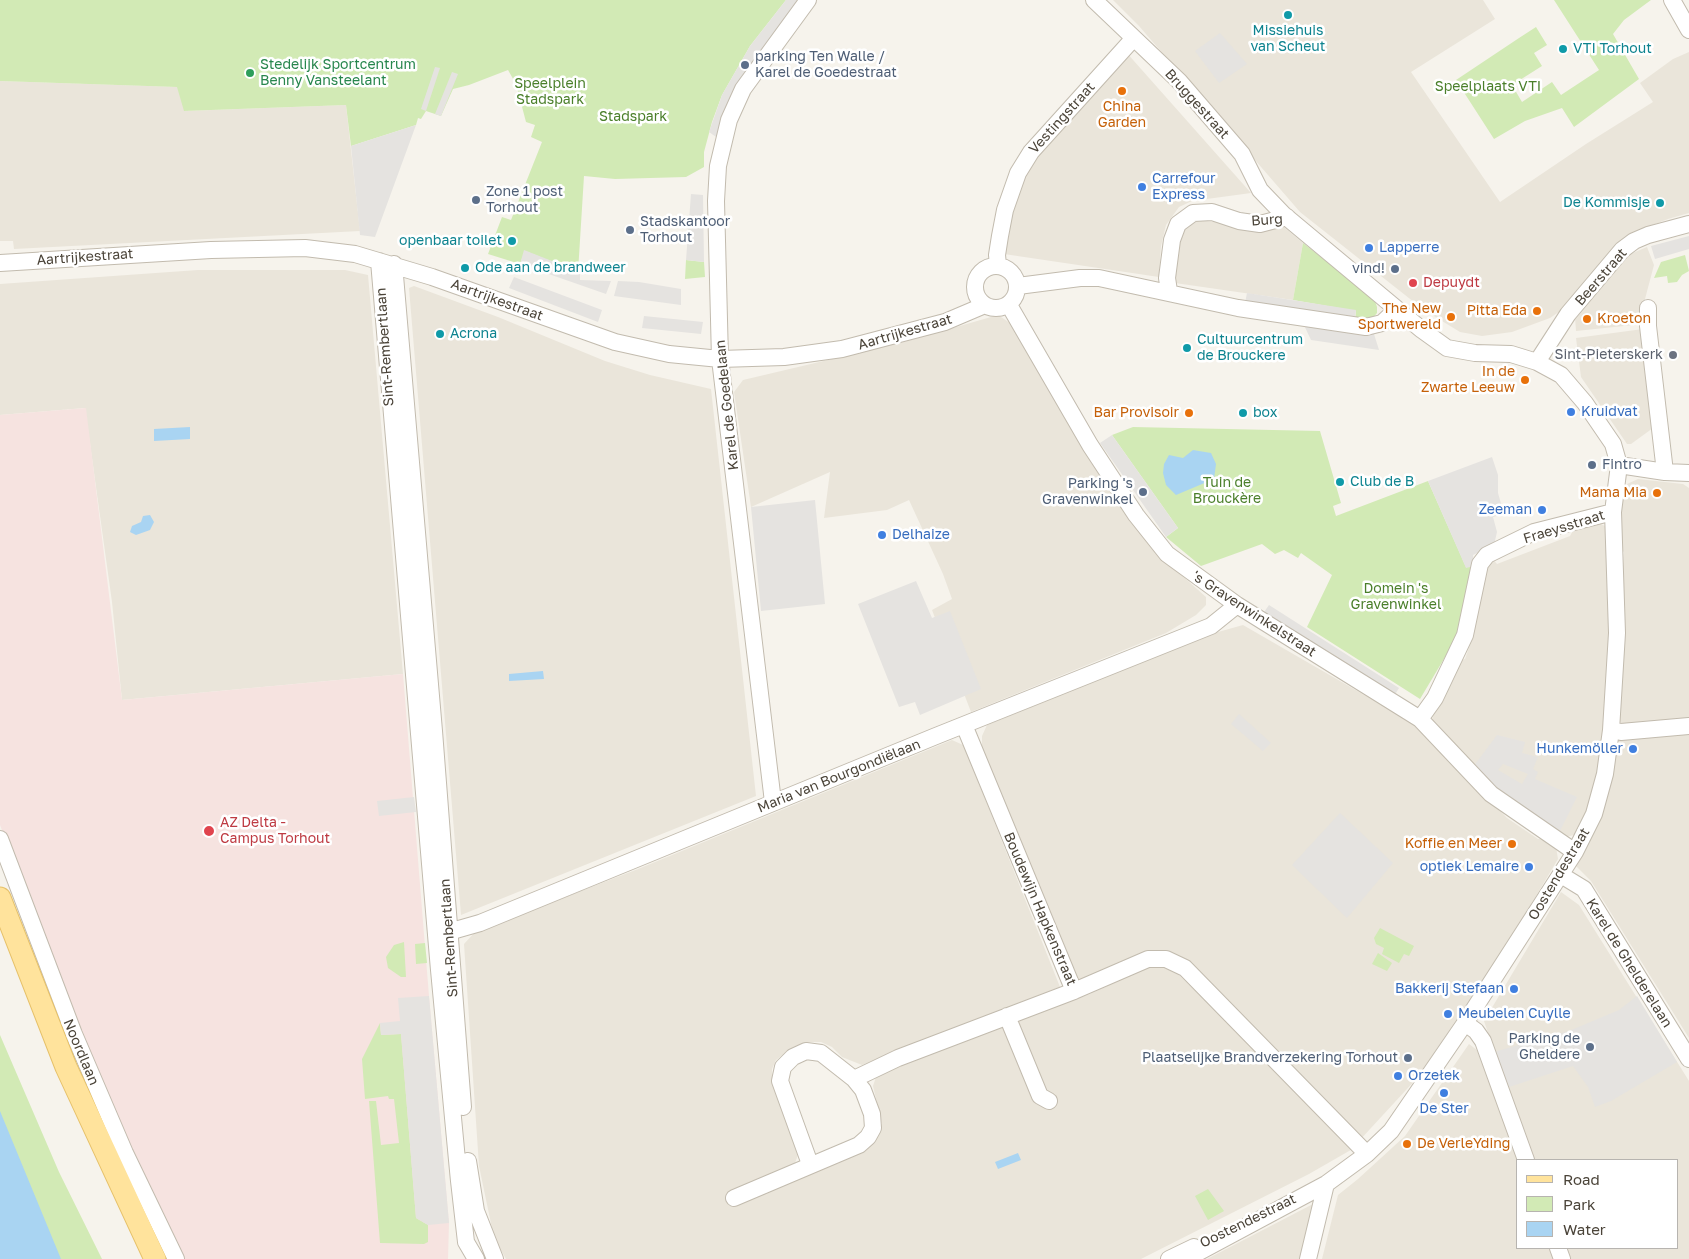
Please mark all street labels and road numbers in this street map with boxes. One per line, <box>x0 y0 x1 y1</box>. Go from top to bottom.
street label: Bruggestraat <box>1161 66 1233 142</box>
street label: Vestingstraat <box>1026 79 1098 157</box>
street label: Burg <box>1251 211 1283 229</box>
street label: Aartrijkestraat <box>36 245 134 269</box>
street label: Beerstraat <box>1571 245 1631 309</box>
street label: Aartrijkestraat <box>449 276 545 324</box>
street label: Sint-Rembertlaan <box>372 287 398 407</box>
street label: Aartrijkestraat <box>856 311 954 353</box>
street label: Karel de Goedelaan <box>712 339 742 471</box>
street label: Fraeysstraat <box>1521 507 1607 547</box>
street label: 's Gravenwinkelstraat <box>1189 568 1319 660</box>
street label: Maria van Bourgondiëlaan <box>755 736 923 816</box>
street label: Oostendestraat <box>1525 825 1593 923</box>
street label: Boudewijn Hapkenstraat <box>1000 830 1080 988</box>
street label: Sint-Rembertlaan <box>436 878 462 998</box>
street label: Karel de Ghelderelaan <box>1582 895 1676 1031</box>
street label: Noordlaan <box>60 1016 102 1088</box>
street label: Oostendestraat <box>1197 1190 1299 1252</box>

